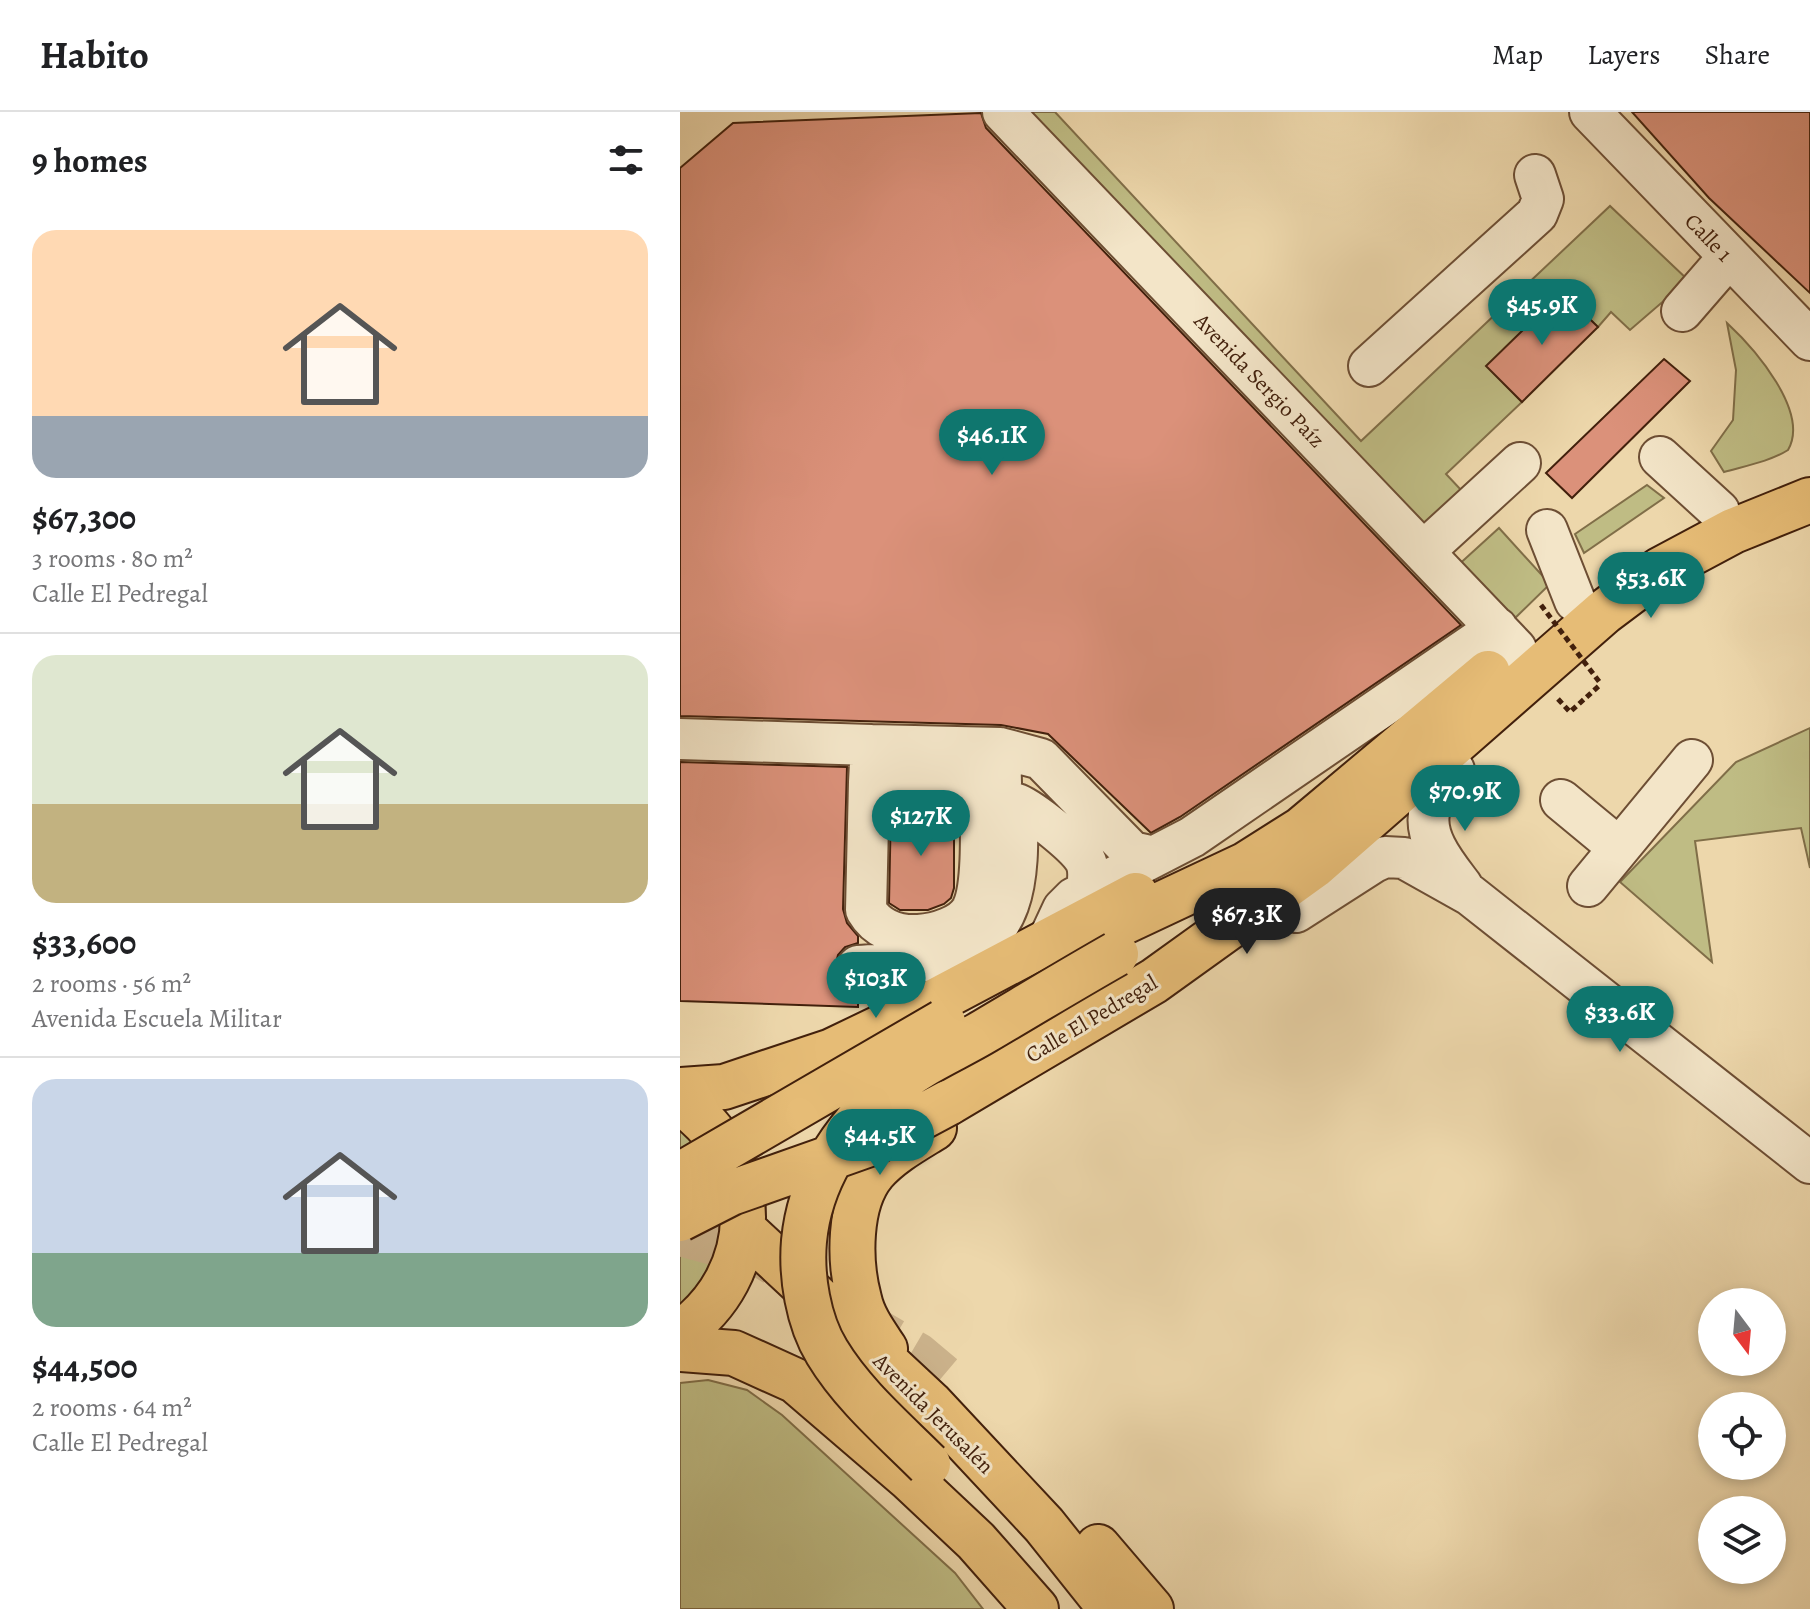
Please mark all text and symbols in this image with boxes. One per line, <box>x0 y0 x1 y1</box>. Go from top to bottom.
text: Habito <box>40 29 149 81</box>
text: Map <box>1492 36 1543 74</box>
text: Layers <box>1587 36 1660 74</box>
text: Share <box>1704 36 1770 74</box>
text: 9 homes <box>32 137 148 184</box>
icon: filters <box>604 138 648 182</box>
street label: Calle 1 <box>1678 207 1739 268</box>
pin: $45.9K <box>1477 279 1607 347</box>
icon: home <box>268 282 412 426</box>
text: $45.9K <box>1506 287 1578 322</box>
street label: Avenida Sergio Paíz <box>1186 306 1331 455</box>
pin: $46.1K <box>927 409 1057 477</box>
text: $46.1K <box>957 417 1027 452</box>
text: $67,300 <box>32 494 136 541</box>
text: 3 rooms · 80 m² <box>32 541 193 576</box>
pin: $53.6K <box>1586 552 1716 620</box>
text: $53.6K <box>1616 560 1686 595</box>
text: Calle El Pedregal <box>32 576 208 611</box>
icon: home <box>268 707 412 851</box>
pin: $70.9K <box>1400 765 1530 833</box>
text: $70.9K <box>1429 773 1501 808</box>
pin: $127K <box>865 790 977 858</box>
text: $127K <box>890 798 952 833</box>
pin: $67.3K <box>1182 888 1312 956</box>
text: $67.3K <box>1212 896 1282 931</box>
text: $33,600 <box>32 919 136 966</box>
pin: $103K <box>820 952 932 1020</box>
text: $103K <box>845 960 907 995</box>
text: 2 rooms · 56 m² <box>32 966 191 1001</box>
street label: Calle El Pedregal <box>1020 968 1163 1070</box>
pin: $33.6K <box>1555 986 1685 1054</box>
text: $33.6K <box>1585 994 1655 1029</box>
text: Avenida Escuela Militar <box>32 1001 282 1036</box>
pin: $44.5K <box>815 1109 945 1177</box>
text: $44.5K <box>844 1117 916 1152</box>
icon: home <box>268 1131 412 1275</box>
north arrow <box>1698 1288 1786 1376</box>
map controls <box>1698 1288 1786 1584</box>
text: $44,500 <box>32 1343 138 1390</box>
street label: Avenida Jerusalén <box>866 1346 1000 1481</box>
text: 2 rooms · 64 m² <box>32 1390 192 1425</box>
button: locate <box>1698 1392 1786 1480</box>
text: Calle El Pedregal <box>32 1425 208 1460</box>
button: layers <box>1698 1496 1786 1584</box>

